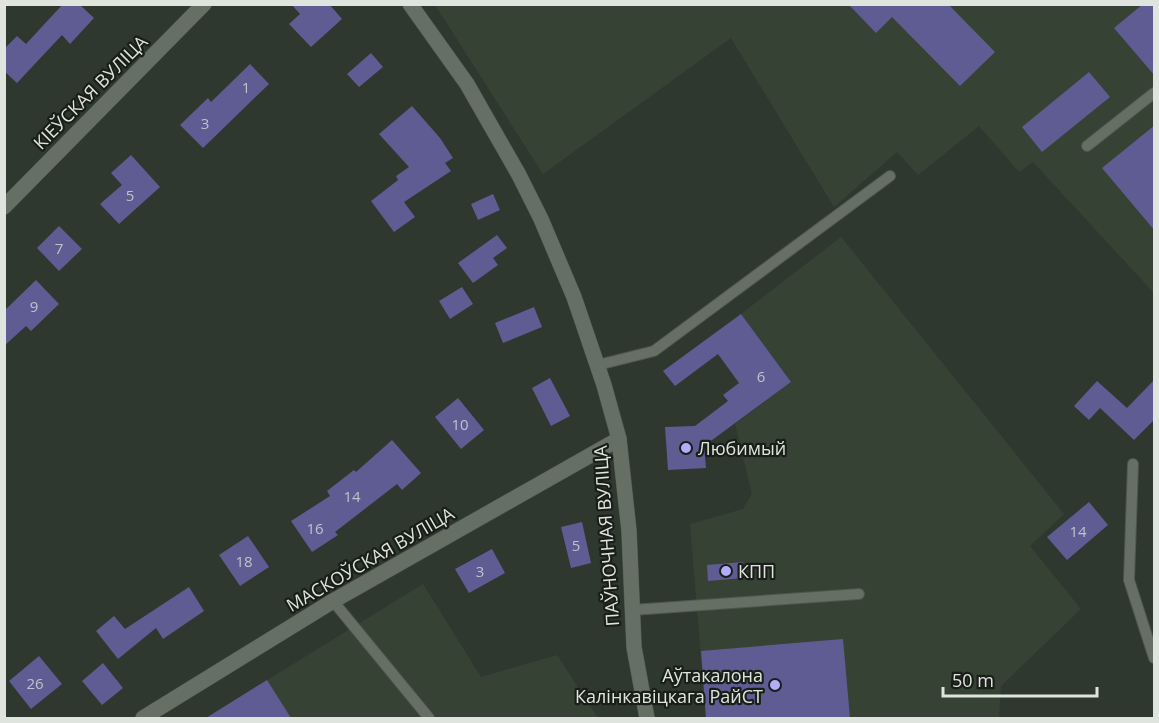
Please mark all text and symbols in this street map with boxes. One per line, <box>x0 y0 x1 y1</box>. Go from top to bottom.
street label: КІЕЎСКАЯ ВУЛІЦА <box>28 29 153 154</box>
house number: 1 <box>242 77 250 97</box>
house number: 3 <box>201 113 209 133</box>
house number: 5 <box>126 185 134 205</box>
house number: 7 <box>55 238 63 258</box>
house number: 9 <box>30 296 38 316</box>
house number: 6 <box>757 366 765 386</box>
house number: 10 <box>451 414 469 434</box>
place label: Любимый <box>698 436 786 460</box>
marker: Любимый <box>679 441 693 455</box>
street label: ПАЎНОЧНАЯ ВУЛІЦА <box>588 444 624 627</box>
house number: 14 <box>343 486 361 506</box>
street label: МАСКОЎСКАЯ ВУЛІЦА <box>282 501 459 617</box>
house number: 16 <box>306 518 324 538</box>
house number: 14 <box>1069 521 1087 541</box>
house number: 5 <box>572 535 580 555</box>
house number: 18 <box>235 551 253 571</box>
place label: КПП <box>738 559 775 583</box>
house number: 3 <box>476 561 484 581</box>
marker: КПП <box>719 564 733 578</box>
scale bar <box>943 660 1098 698</box>
place label: Аўтакалона Калінкавіцкага РайСТ <box>575 663 763 708</box>
text: 50 m <box>952 668 994 692</box>
house number: 26 <box>26 673 44 693</box>
marker: Аўтакалона Калінкавіцкага РайСТ <box>768 678 782 692</box>

